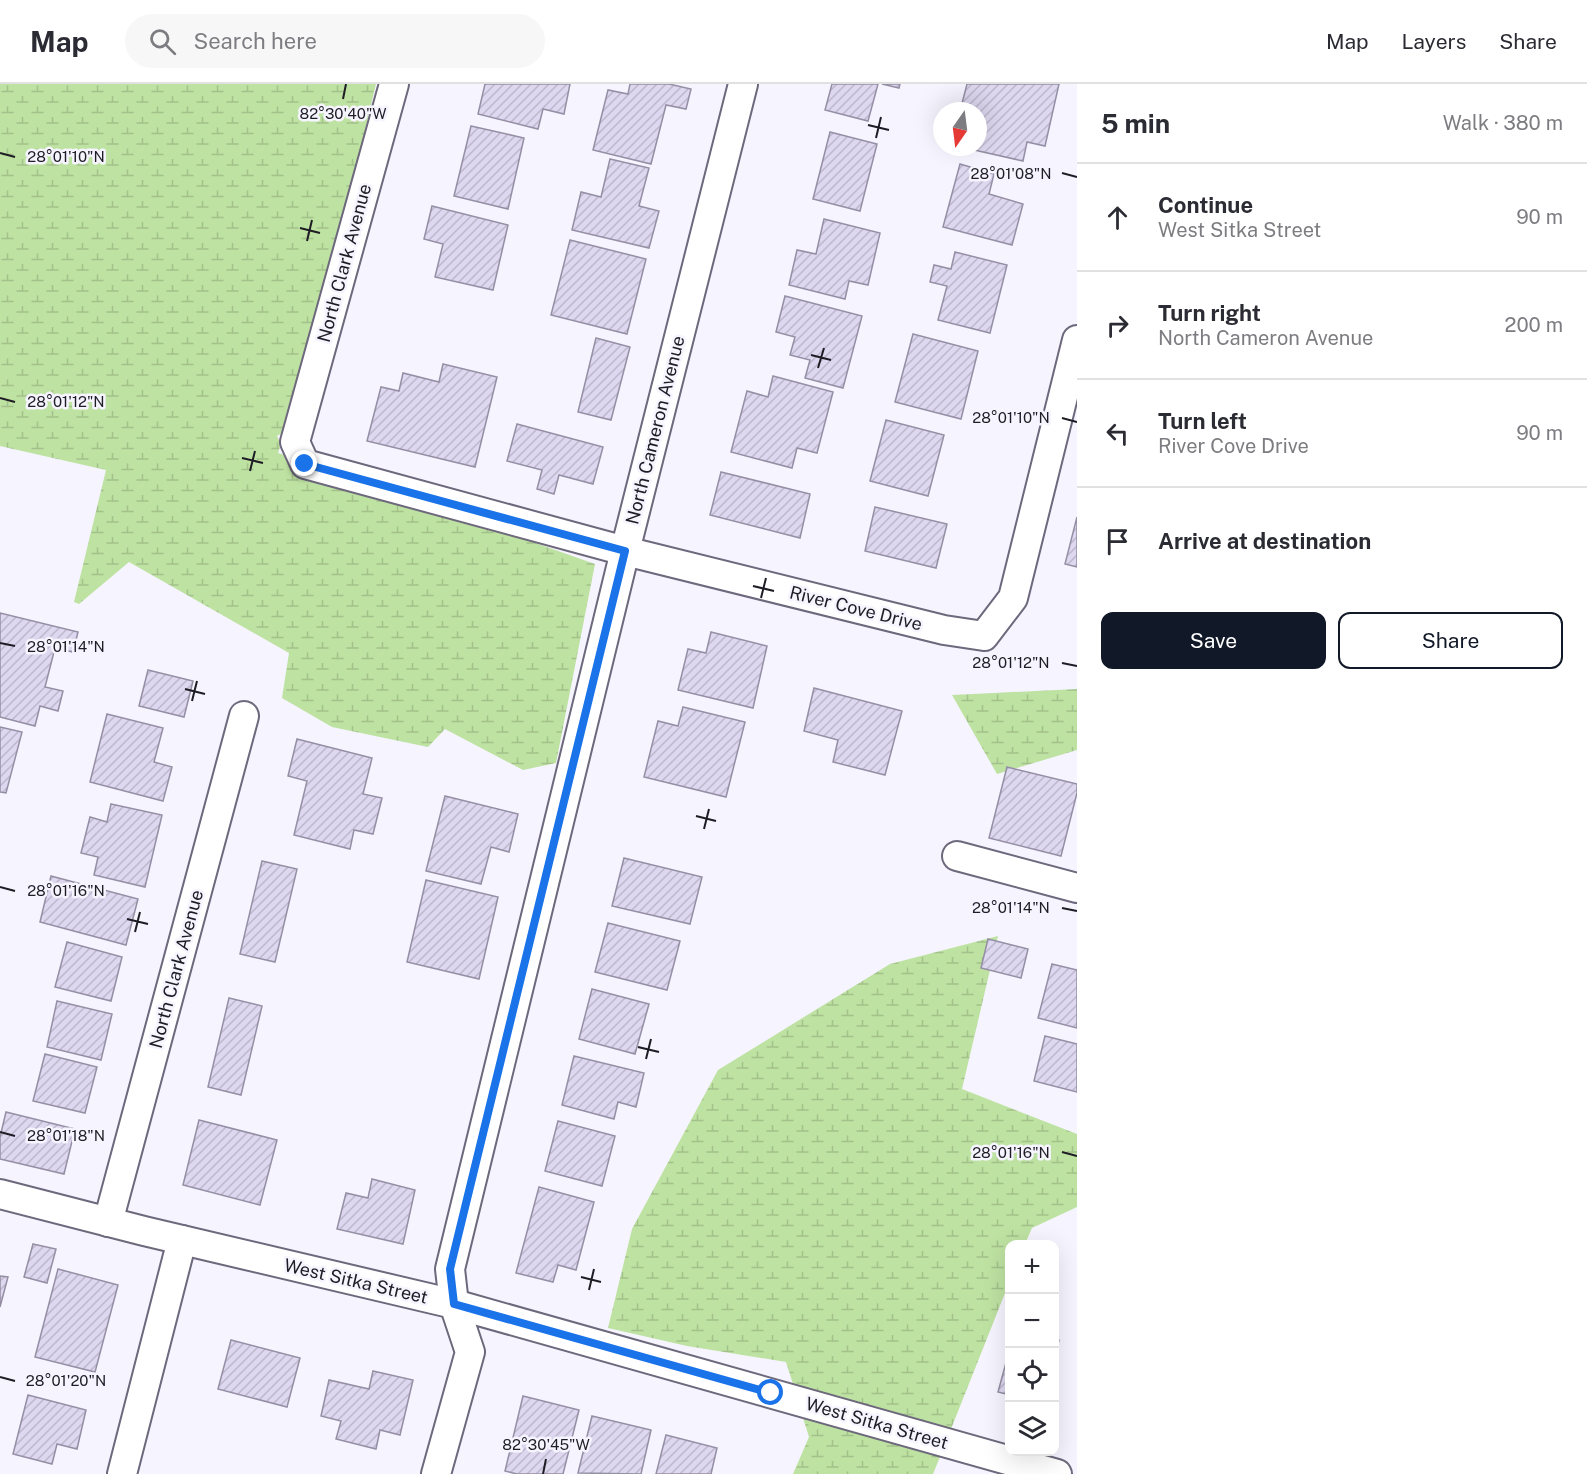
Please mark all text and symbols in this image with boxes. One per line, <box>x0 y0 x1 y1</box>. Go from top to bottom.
search box <box>125 14 545 68</box>
text: Map <box>30 25 89 58</box>
icon: search <box>146 25 179 58</box>
text: Search here <box>194 28 317 54</box>
text: Map <box>1326 29 1369 54</box>
text: Layers <box>1402 29 1466 54</box>
text: Share <box>1499 29 1557 54</box>
north arrow <box>933 102 987 156</box>
text: 82°30'40"W <box>299 105 387 122</box>
text: 5 min <box>1101 108 1170 139</box>
text: Walk · 380 m <box>1443 111 1563 135</box>
text: 28°01'10"N <box>27 148 105 165</box>
text: 28°01'08"N <box>970 165 1052 182</box>
street label: North Clark Avenue <box>313 181 375 345</box>
text: Continue <box>1158 192 1253 218</box>
icon: ahead <box>1101 201 1134 234</box>
text: 90 m <box>1516 205 1563 229</box>
text: West Sitka Street <box>1158 218 1321 242</box>
text: Turn right <box>1158 300 1261 326</box>
icon: right <box>1101 309 1134 342</box>
text: 200 m <box>1505 313 1563 337</box>
text: North Cameron Avenue <box>1158 326 1373 350</box>
street label: North Cameron Avenue <box>621 333 689 527</box>
text: 28°01'12"N <box>27 393 105 410</box>
text: Turn left <box>1158 408 1247 434</box>
text: 28°01'10"N <box>972 409 1050 426</box>
icon: left <box>1101 417 1134 450</box>
text: 90 m <box>1516 421 1563 445</box>
text: River Cove Drive <box>1158 434 1309 458</box>
route end <box>291 450 317 476</box>
icon: arrive <box>1101 525 1134 558</box>
text: Arrive at destination <box>1158 528 1371 554</box>
street label: River Cove Drive <box>788 581 924 635</box>
button: Save <box>1101 612 1326 669</box>
button: Share <box>1338 612 1563 669</box>
text: 28°01'14"N <box>27 638 105 655</box>
text: 28°01'12"N <box>972 654 1050 671</box>
text: 28°01'16"N <box>27 882 105 899</box>
street label: North Clark Avenue <box>145 887 207 1051</box>
text: 28°01'14"N <box>972 899 1050 916</box>
text: 28°01'18"N <box>27 1127 105 1144</box>
text: 28°01'16"N <box>972 1144 1050 1161</box>
map controls <box>1005 1240 1059 1456</box>
button: + <box>1005 1240 1059 1294</box>
street label: West Sitka Street <box>282 1254 430 1308</box>
button: − <box>1005 1294 1059 1348</box>
button: locate <box>1005 1348 1059 1402</box>
text: 28°01'20"N <box>26 1372 106 1389</box>
route start <box>757 1379 783 1405</box>
street label: West Sitka Street <box>803 1393 951 1453</box>
button: layers <box>1005 1402 1059 1456</box>
text: 82°30'45"W <box>502 1436 590 1453</box>

